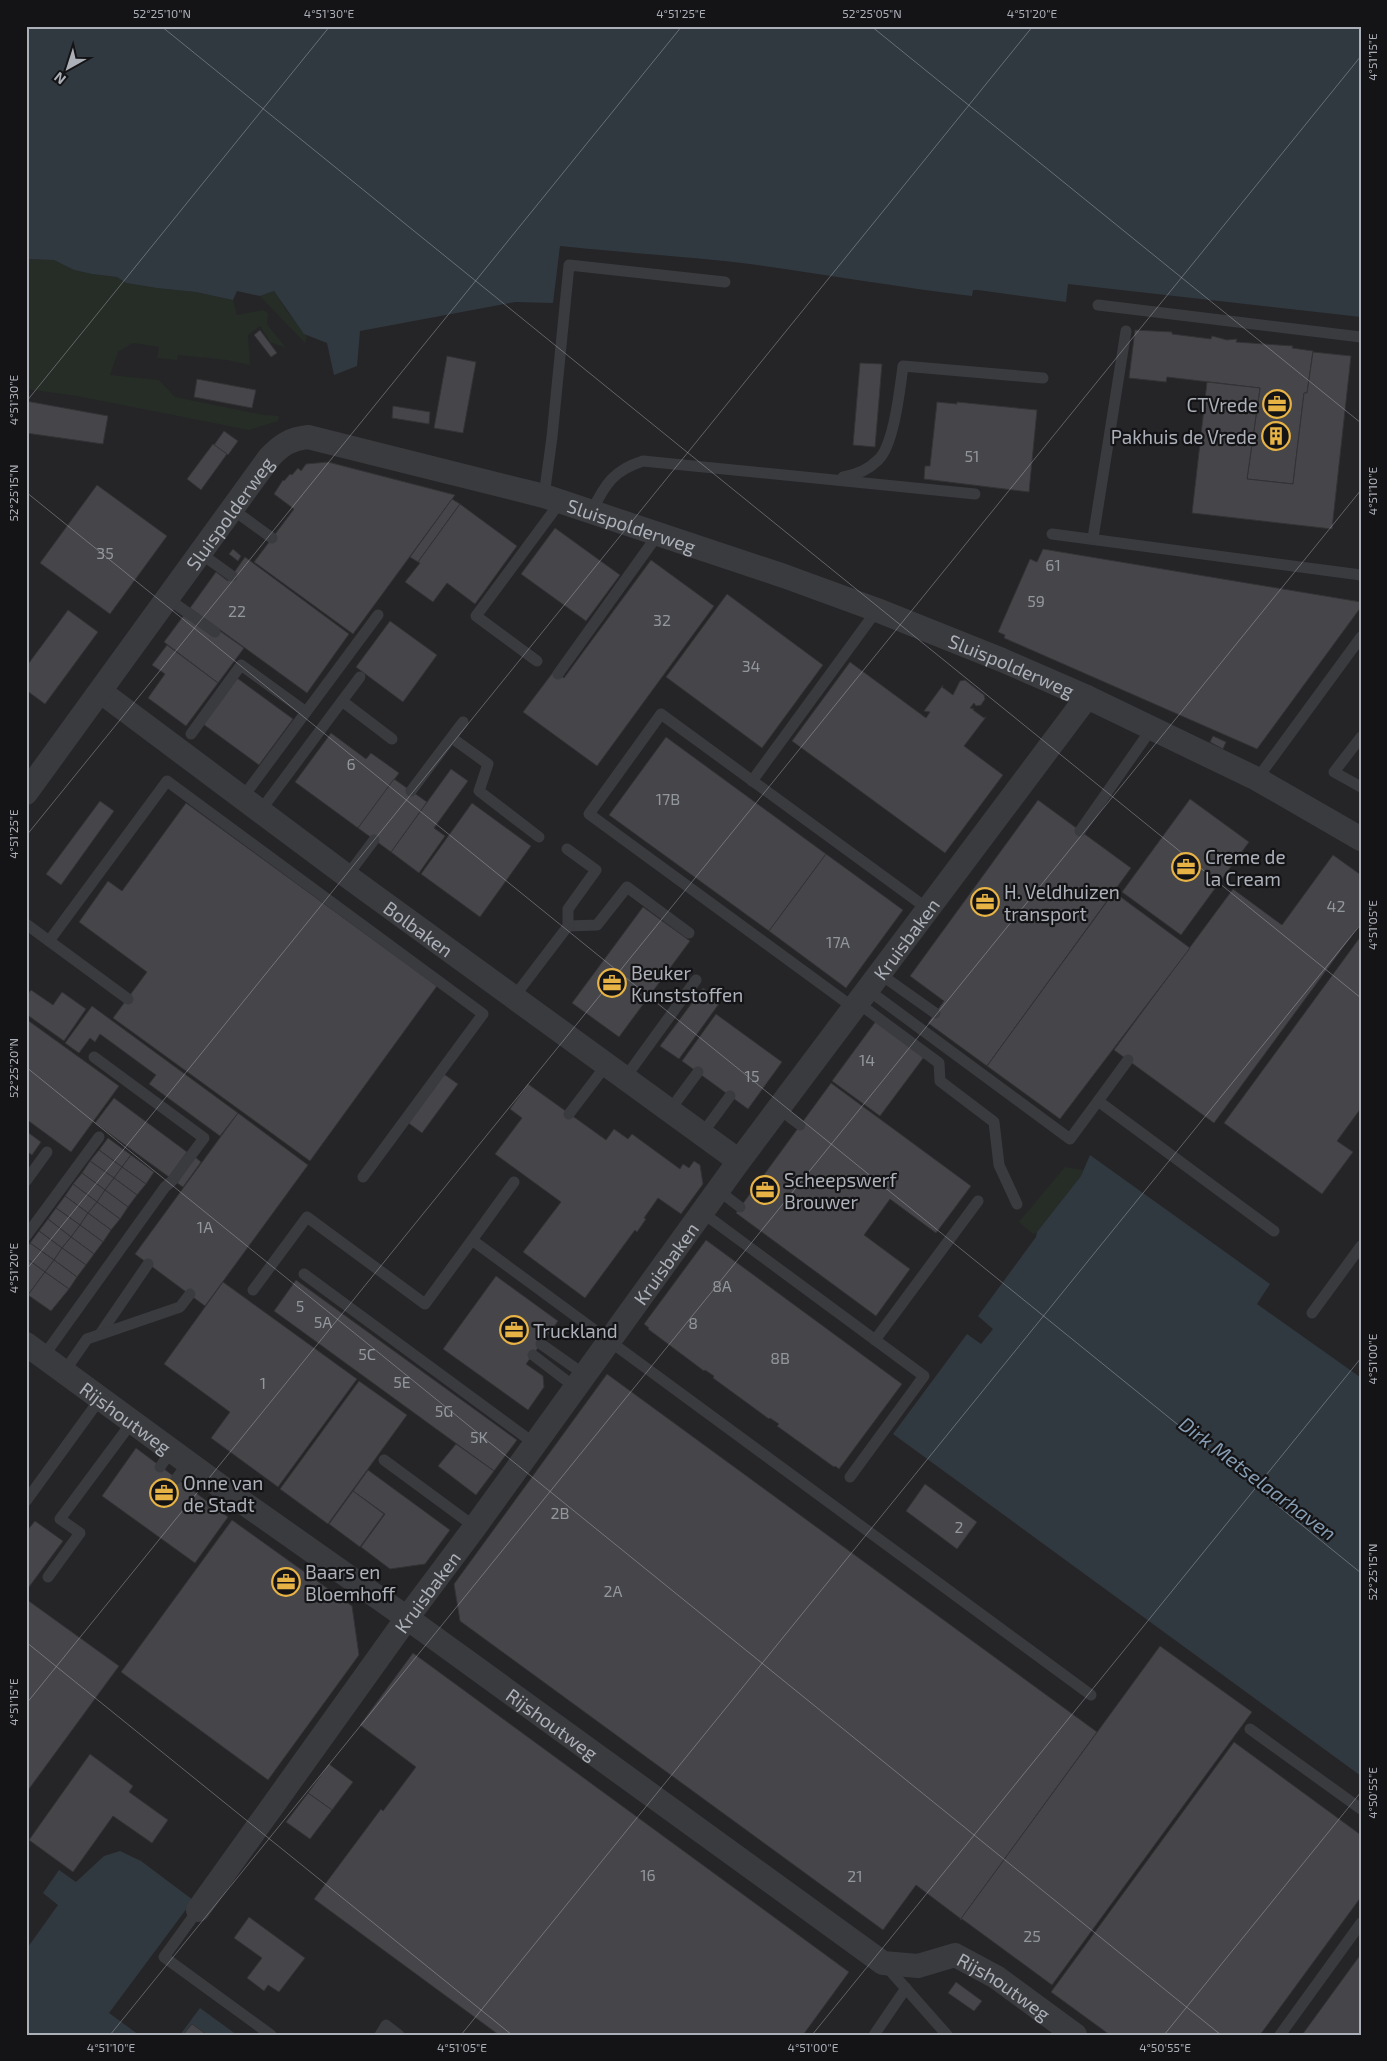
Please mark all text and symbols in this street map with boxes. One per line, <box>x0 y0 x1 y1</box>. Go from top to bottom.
text: 52°25'10"N <box>133 6 191 20</box>
text: 4°51'30"E <box>304 6 354 20</box>
text: 4°51'25"E <box>656 6 706 20</box>
text: 52°25'05"N <box>842 6 902 20</box>
text: 4°51'20"E <box>1007 6 1057 20</box>
text: 4°51'15"E <box>1365 33 1379 81</box>
north arrow <box>42 42 92 92</box>
text: N <box>50 69 69 88</box>
text: 4°51'30"E <box>6 375 20 425</box>
office icon: CTVrede <box>1262 389 1292 419</box>
place label: CTVrede <box>1186 393 1258 416</box>
building icon: Pakhuis de Vrede <box>1261 421 1291 451</box>
place label: Pakhuis de Vrede <box>1111 425 1257 448</box>
house number: 51 <box>965 446 979 465</box>
street label: Sluispolderweg <box>180 452 278 574</box>
text: 52°25'15"N <box>6 464 20 522</box>
text: 4°51'10"E <box>1365 467 1379 515</box>
street label: Sluispolderweg <box>564 493 699 557</box>
house number: 35 <box>96 543 114 562</box>
house number: 61 <box>1045 555 1061 574</box>
house number: 59 <box>1027 591 1045 610</box>
house number: 22 <box>228 601 246 620</box>
house number: 32 <box>653 610 671 629</box>
street label: Sluispolderweg <box>945 628 1078 702</box>
house number: 34 <box>742 656 761 675</box>
house number: 6 <box>346 754 356 773</box>
house number: 17B <box>656 789 680 808</box>
text: 4°51'25"E <box>6 809 20 859</box>
place label: Creme de la Cream <box>1205 845 1286 890</box>
office icon: Creme de la Cream <box>1171 852 1201 882</box>
place label: H. Veldhuizen transport <box>1004 880 1120 925</box>
office icon: H. Veldhuizen transport <box>970 887 1000 917</box>
street label: Kruisbaken <box>868 893 944 984</box>
street label: Bolbaken <box>380 895 458 961</box>
house number: 42 <box>1327 896 1345 915</box>
text: 4°51'05"E <box>1365 900 1379 950</box>
house number: 17A <box>826 932 850 951</box>
place label: Beuker Kunststoffen <box>631 961 743 1006</box>
office icon: Beuker Kunststoffen <box>597 968 627 998</box>
text: 52°25'20"N <box>6 1038 20 1098</box>
house number: 14 <box>859 1050 875 1069</box>
house number: 15 <box>745 1066 759 1085</box>
place label: Scheepswerf Brouwer <box>784 1168 897 1213</box>
office icon: Scheepswerf Brouwer <box>750 1175 780 1205</box>
house number: 1A <box>197 1217 213 1236</box>
street label: Kruisbaken <box>628 1218 703 1309</box>
text: 4°51'20"E <box>6 1243 20 1293</box>
house number: 8A <box>712 1276 732 1295</box>
house number: 5 <box>296 1296 304 1315</box>
house number: 5A <box>314 1312 332 1331</box>
house number: 8 <box>688 1313 698 1332</box>
office icon: Truckland <box>499 1315 529 1345</box>
place label: Truckland <box>533 1319 618 1342</box>
text: 4°51'00"E <box>1365 1333 1379 1384</box>
house number: 5C <box>358 1344 376 1363</box>
house number: 8B <box>770 1348 790 1367</box>
house number: 5E <box>393 1372 411 1391</box>
house number: 1 <box>260 1373 266 1392</box>
street label: Rijshoutweg <box>76 1376 176 1458</box>
house number: 5G <box>435 1401 453 1420</box>
water label: Dirk Metselaarhaven <box>1175 1411 1341 1545</box>
house number: 5K <box>470 1427 489 1446</box>
place label: Onne van de Stadt <box>183 1471 263 1516</box>
office icon: Onne van de Stadt <box>149 1478 179 1508</box>
house number: 2B <box>551 1503 569 1522</box>
house number: 2 <box>955 1517 964 1536</box>
text: 52°25'15"N <box>1365 1543 1379 1601</box>
street label: Kruisbaken <box>389 1546 465 1637</box>
place label: Baars en Bloemhoff <box>305 1560 396 1605</box>
office icon: Baars en Bloemhoff <box>271 1567 301 1597</box>
house number: 2A <box>604 1581 623 1600</box>
text: 4°51'15"E <box>6 1678 20 1726</box>
street label: Rijshoutweg <box>502 1683 603 1764</box>
text: 4°50'55"E <box>1365 1767 1379 1819</box>
house number: 16 <box>640 1865 656 1884</box>
house number: 21 <box>847 1866 863 1885</box>
house number: 25 <box>1023 1926 1041 1945</box>
street label: Rijshoutweg <box>953 1947 1056 2025</box>
text: 4°51'10"E <box>87 2040 135 2054</box>
text: 4°51'05"E <box>437 2040 487 2054</box>
text: 4°51'00"E <box>788 2040 839 2054</box>
text: 4°50'55"E <box>1139 2040 1191 2054</box>

